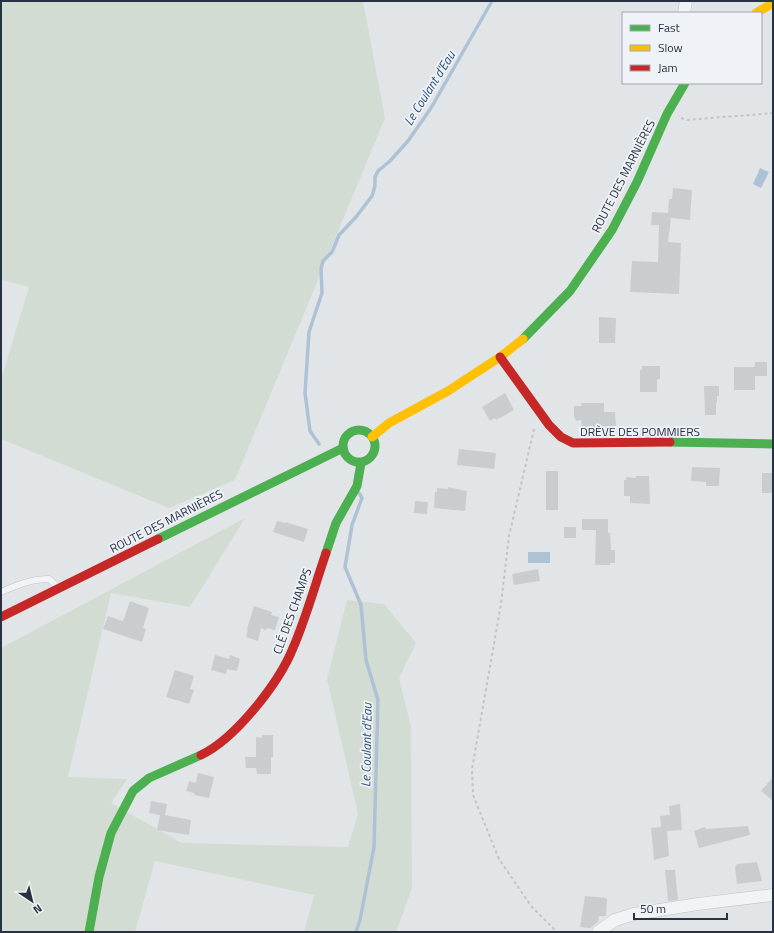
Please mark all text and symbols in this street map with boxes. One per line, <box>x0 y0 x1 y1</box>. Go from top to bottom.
legend <box>622 12 762 84</box>
text: Fast <box>658 18 681 37</box>
text: Slow <box>658 38 683 57</box>
water label: Le Coulant d'Eau <box>398 46 461 129</box>
text: Jam <box>658 58 678 77</box>
street label: ROUTE DES MARNIÈRES <box>586 116 660 236</box>
street label: DRÈVE DES POMMIERS <box>580 422 700 441</box>
street label: ROUTE DES MARNIÈRES <box>106 484 226 558</box>
street label: CLÉ DES CHAMPS <box>268 565 316 657</box>
water label: Le Coulant d'Eau <box>355 701 377 787</box>
north arrow <box>12 881 52 921</box>
scale bar <box>634 895 727 921</box>
text: 50 m <box>640 899 666 918</box>
text: N <box>30 900 45 918</box>

